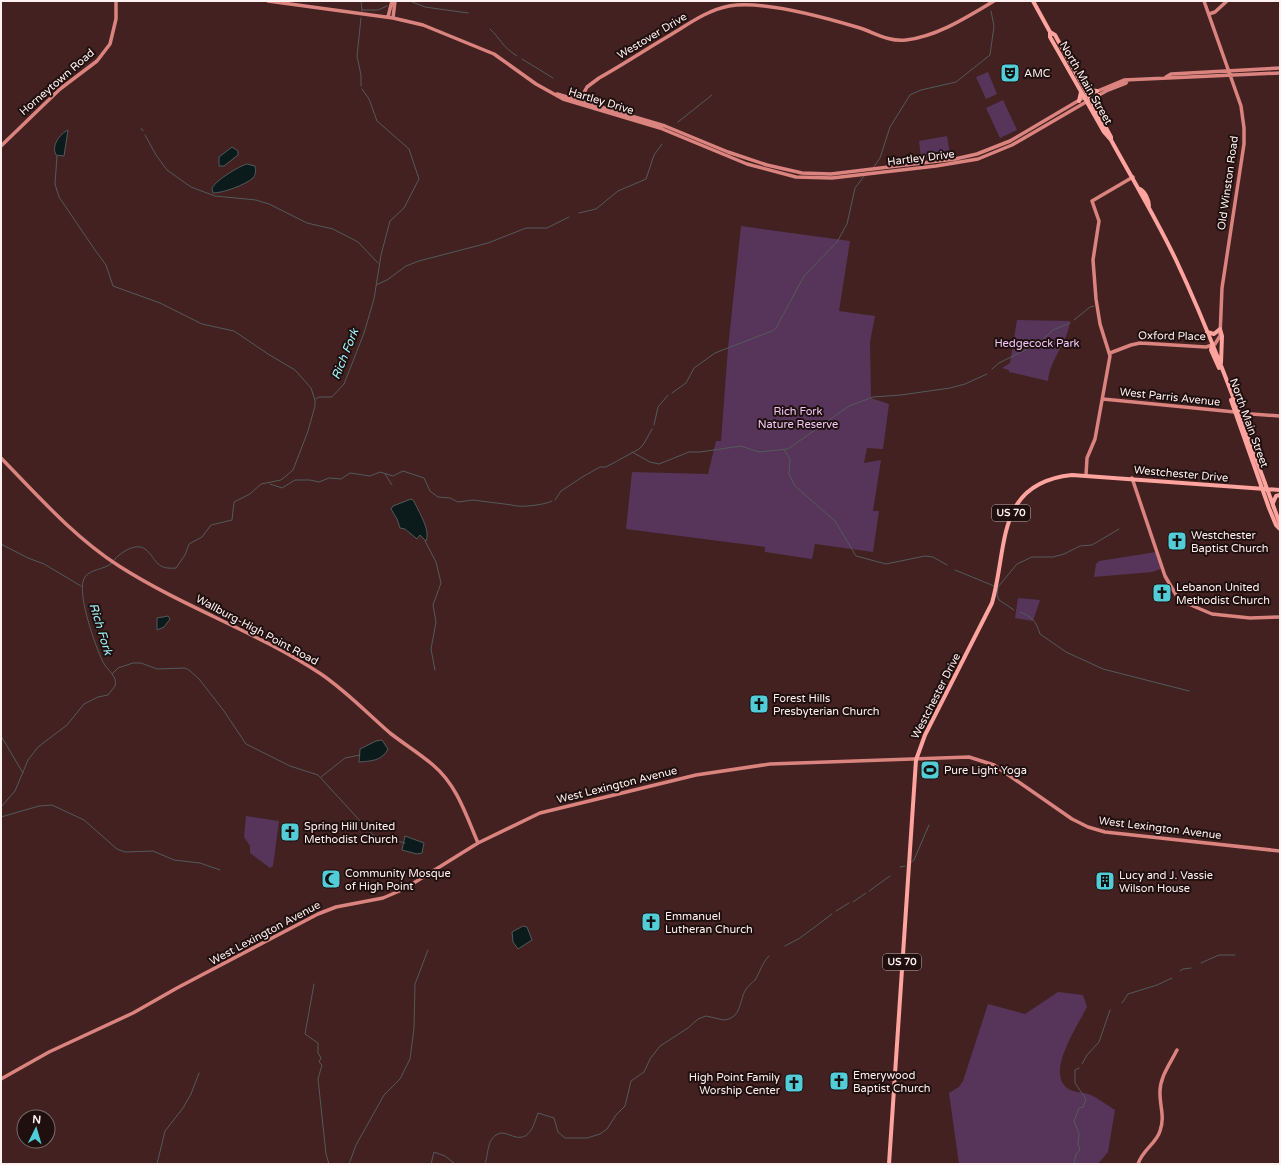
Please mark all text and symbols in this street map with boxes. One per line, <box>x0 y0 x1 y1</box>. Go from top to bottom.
street label: Westover Drive <box>615 10 689 62</box>
street label: North Main Street <box>1057 39 1115 127</box>
street label: Horneytown Road <box>17 46 97 118</box>
theatre icon: AMC <box>999 62 1021 84</box>
place label: AMC <box>1024 67 1051 80</box>
street label: Hartley Drive <box>567 85 635 117</box>
street label: Old Winston Road <box>1215 135 1241 231</box>
street label: Hartley Drive <box>887 147 955 169</box>
water label: Rich Fork <box>328 325 362 381</box>
street label: Oxford Place <box>1138 329 1206 343</box>
park label: Hedgecock Park <box>994 337 1080 350</box>
street label: North Main Street <box>1227 377 1271 469</box>
street label: West Parris Avenue <box>1119 385 1221 409</box>
park label: Rich Fork Nature Reserve <box>758 405 838 431</box>
street label: Westchester Drive <box>1133 463 1229 485</box>
road number: US 70 <box>992 505 1030 521</box>
place label: Westchester Baptist Church <box>1191 529 1269 555</box>
church icon: Westchester Baptist Church <box>1166 530 1188 552</box>
place label: Lebanon United Methodist Church <box>1176 581 1270 607</box>
church icon: Lebanon United Methodist Church <box>1151 582 1173 604</box>
street label: Wallburg-High Point Road <box>194 592 321 668</box>
water label: Rich Fork <box>86 601 116 658</box>
street label: Westchester Drive <box>909 651 963 741</box>
place label: Forest Hills Presbyterian Church <box>773 692 880 718</box>
church icon: Forest Hills Presbyterian Church <box>748 693 770 715</box>
sports icon: Pure Light Yoga <box>919 759 941 781</box>
street label: West Lexington Avenue <box>555 764 679 806</box>
place label: Pure Light Yoga <box>944 764 1027 777</box>
street label: West Lexington Avenue <box>1098 814 1222 842</box>
place label: Spring Hill United Methodist Church <box>304 820 398 846</box>
church icon: Spring Hill United Methodist Church <box>279 821 301 843</box>
place label: Community Mosque of High Point <box>345 867 451 893</box>
mosque icon: Community Mosque of High Point <box>320 868 342 890</box>
place label: Lucy and J. Vassie Wilson House <box>1119 869 1213 895</box>
building icon: Lucy and J. Vassie Wilson House <box>1094 870 1116 892</box>
street label: West Lexington Avenue <box>207 898 323 968</box>
place label: Emmanuel Lutheran Church <box>665 910 753 936</box>
church icon: Emmanuel Lutheran Church <box>640 911 662 933</box>
road number: US 70 <box>883 954 921 970</box>
place label: Emerywood Baptist Church <box>853 1069 931 1095</box>
church icon: Emerywood Baptist Church <box>828 1070 850 1092</box>
place label: High Point Family Worship Center <box>689 1071 781 1097</box>
church icon: High Point Family Worship Center <box>783 1072 805 1094</box>
north arrow <box>16 1109 56 1149</box>
text: N <box>32 1113 42 1126</box>

